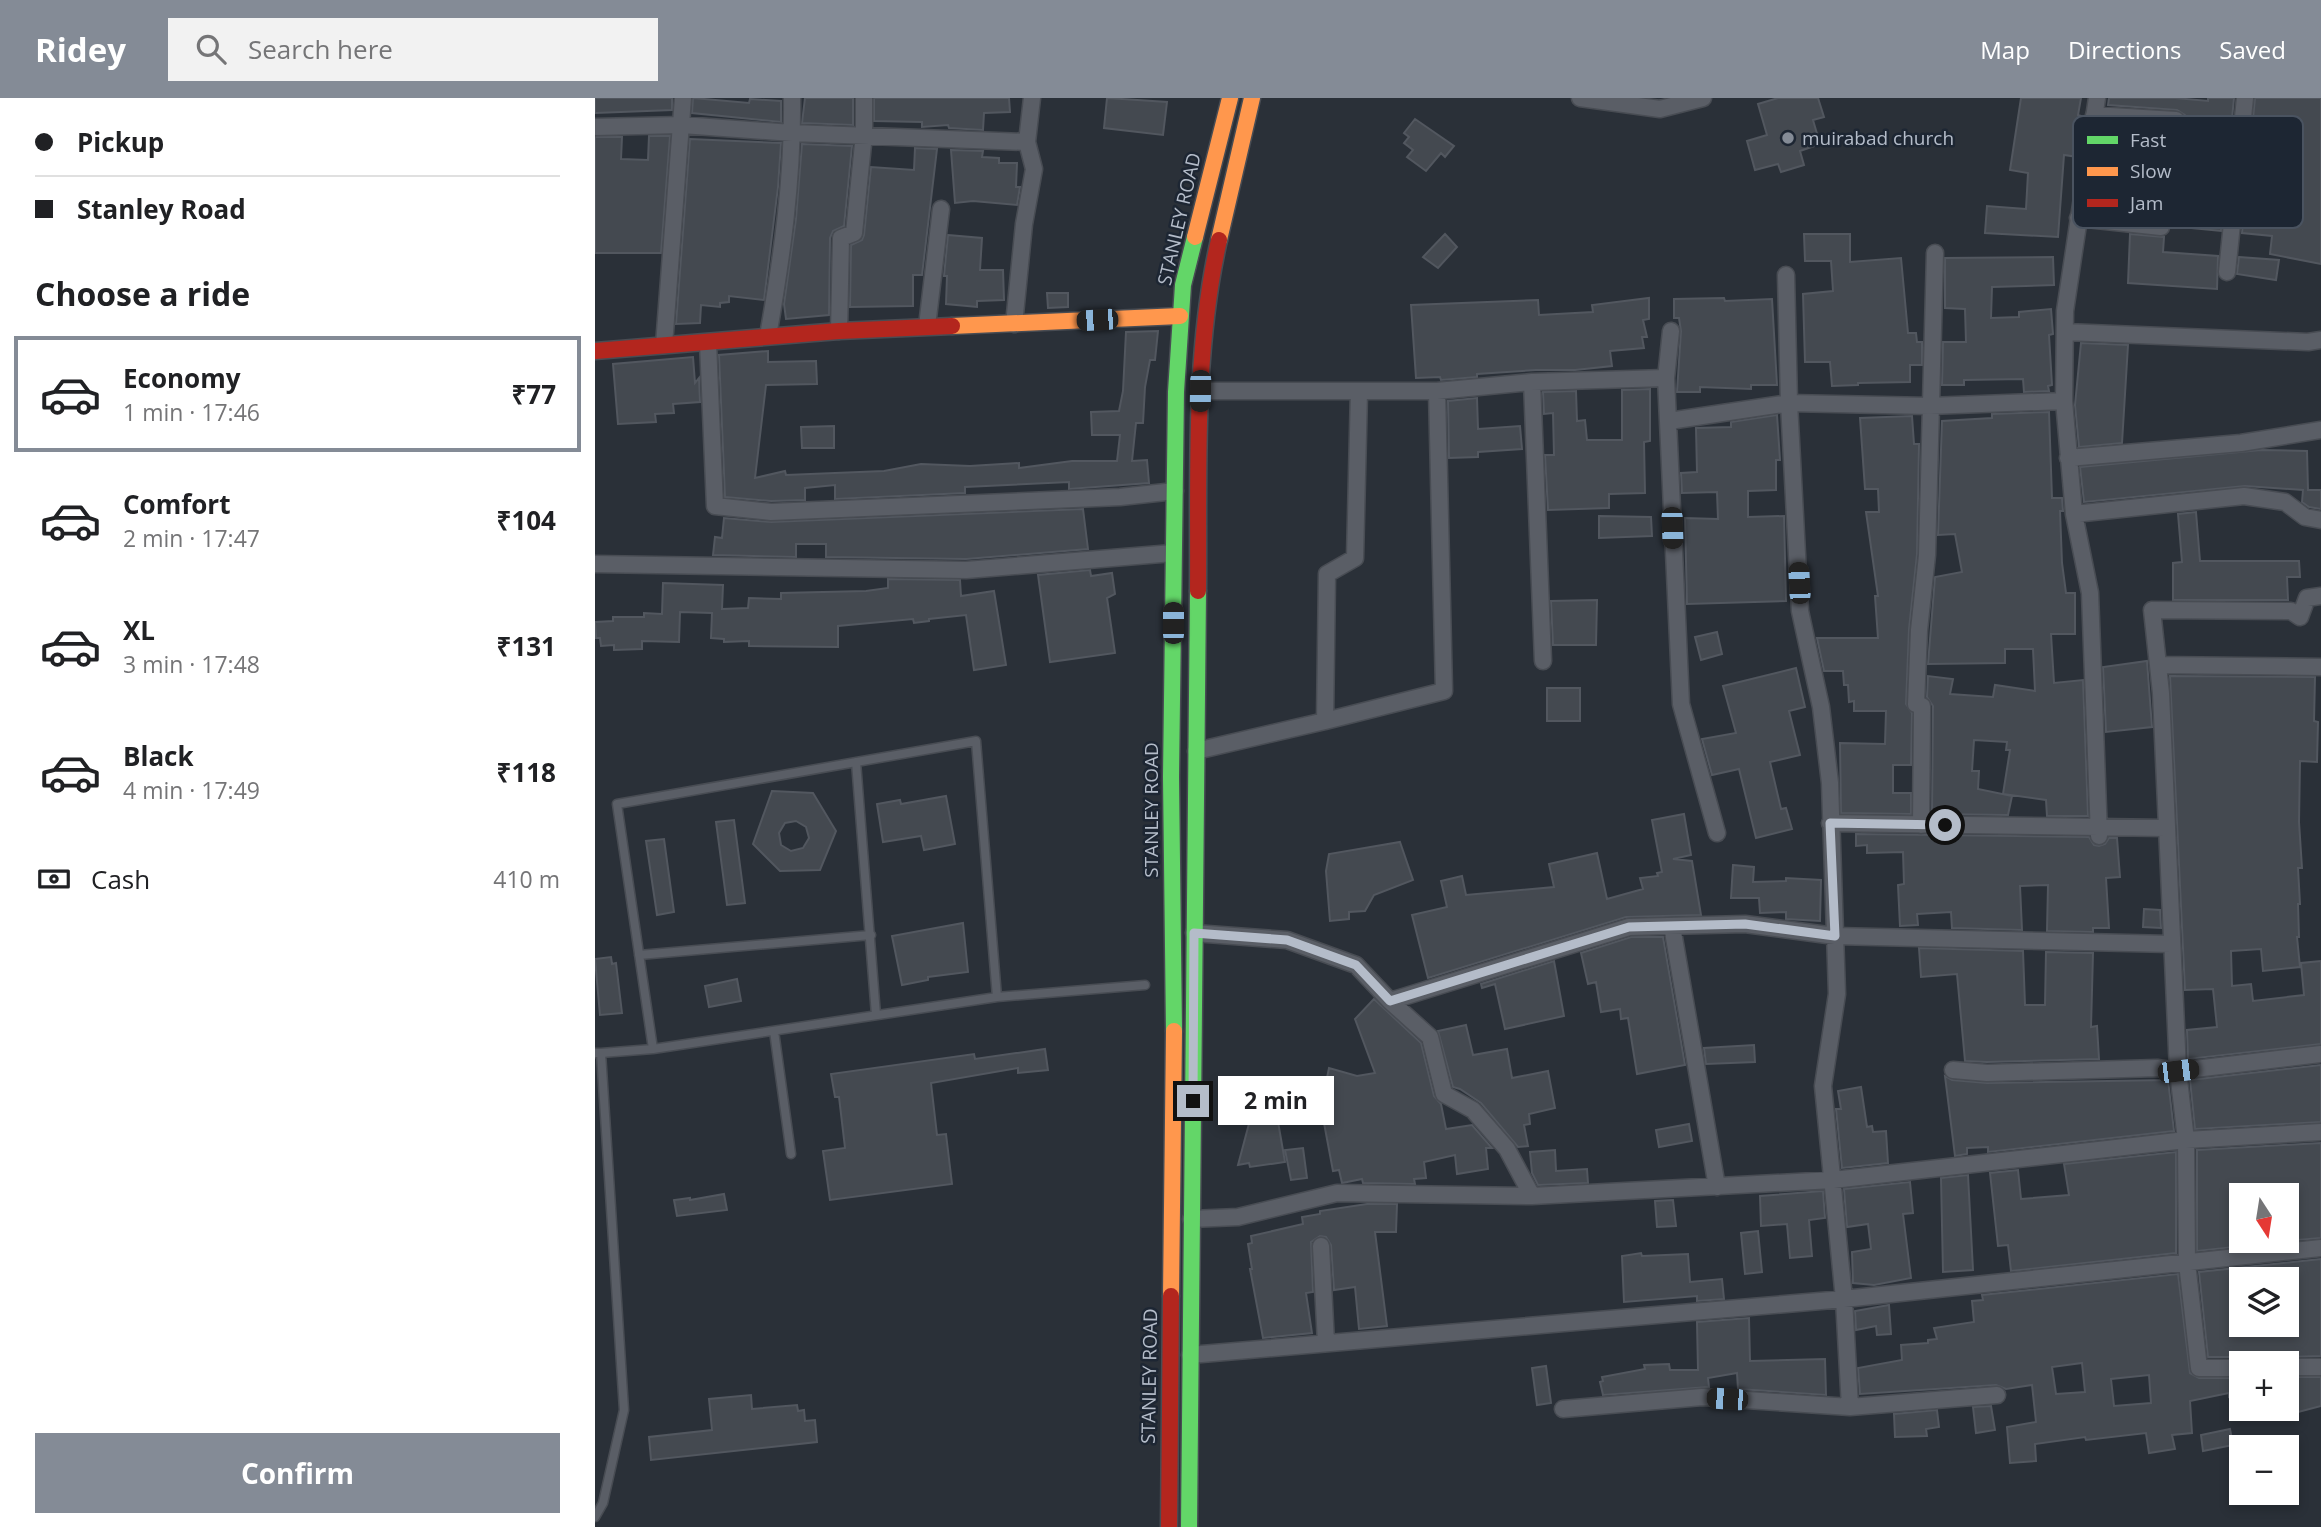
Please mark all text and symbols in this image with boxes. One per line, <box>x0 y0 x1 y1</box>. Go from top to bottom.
search box <box>168 18 658 81</box>
text: Ridey <box>35 27 126 72</box>
icon: search <box>192 30 230 68</box>
text: Search here <box>248 31 393 67</box>
text: Map <box>1980 33 2030 66</box>
text: Directions <box>2068 33 2181 66</box>
text: Saved <box>2219 33 2286 66</box>
legend <box>2073 116 2303 228</box>
text: Pickup <box>77 124 164 160</box>
place label: muirabad church <box>1802 125 1954 151</box>
text: Fast <box>2130 127 2166 153</box>
marker: muirabad church <box>1780 130 1796 146</box>
street label: STANLEY ROAD <box>1151 150 1207 288</box>
text: Slow <box>2130 158 2172 184</box>
text: Jam <box>2128 190 2163 216</box>
text: Stanley Road <box>77 191 246 227</box>
text: Choose a ride <box>35 272 250 315</box>
car <box>1076 308 1119 332</box>
text: Economy <box>123 360 241 396</box>
icon: car <box>39 363 102 426</box>
car <box>1190 370 1211 412</box>
text: ₹77 <box>511 376 556 412</box>
text: 1 min · 17:46 <box>123 396 260 428</box>
text: Comfort <box>123 486 230 522</box>
icon: car <box>39 489 102 552</box>
text: ₹104 <box>497 502 556 538</box>
car <box>1661 507 1684 549</box>
text: 2 min · 17:47 <box>123 522 260 554</box>
car <box>1788 561 1811 605</box>
car <box>1163 602 1184 644</box>
text: XL <box>123 612 155 648</box>
icon: car <box>39 615 102 678</box>
text: ₹131 <box>497 628 556 664</box>
text: 3 min · 17:48 <box>123 648 260 680</box>
text: Black <box>123 738 194 774</box>
icon: car <box>39 741 102 804</box>
street label: STANLEY ROAD <box>1138 742 1164 878</box>
text: ₹118 <box>497 754 556 790</box>
text: 4 min · 17:49 <box>123 774 260 806</box>
route start <box>1929 809 1961 841</box>
icon: cash <box>35 860 73 898</box>
text: Cash <box>91 861 150 897</box>
text: 410 m <box>493 863 560 895</box>
car <box>2156 1058 2201 1084</box>
callout: 2 min <box>1217 1076 1333 1126</box>
text: 2 min <box>1244 1084 1308 1116</box>
route end <box>1177 1085 1209 1117</box>
north arrow <box>2229 1183 2299 1253</box>
map controls <box>2229 1183 2299 1505</box>
button: layers <box>2229 1267 2299 1337</box>
street label: STANLEY ROAD <box>1135 1308 1163 1444</box>
button: + <box>2229 1351 2299 1421</box>
car <box>1706 1387 1749 1411</box>
button: Confirm <box>35 1433 560 1513</box>
button: − <box>2229 1435 2299 1505</box>

